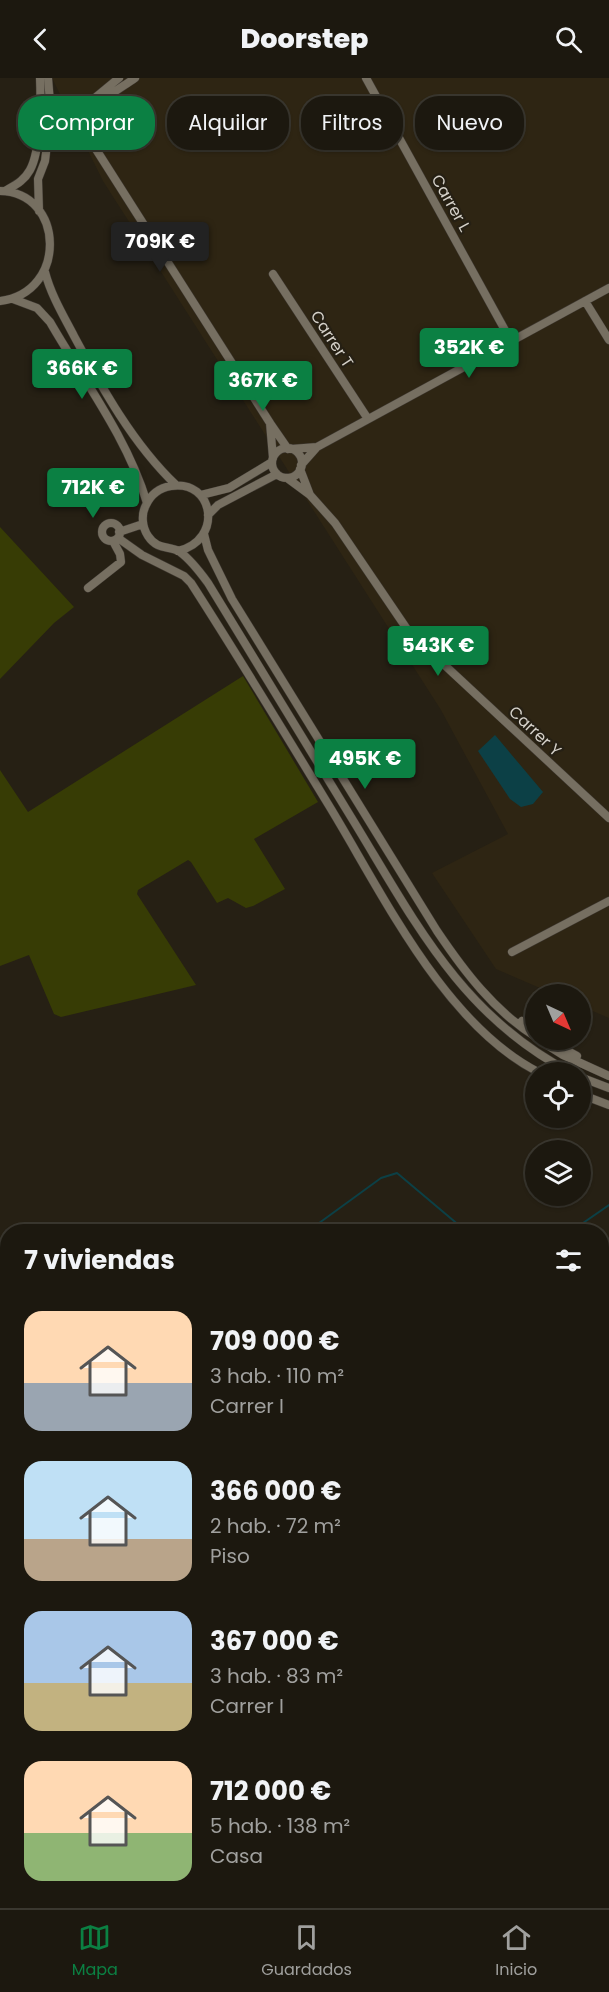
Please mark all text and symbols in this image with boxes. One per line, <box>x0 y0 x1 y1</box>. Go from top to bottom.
text: Doorstep <box>241 20 368 57</box>
icon: back <box>24 23 57 56</box>
icon: search <box>552 23 585 56</box>
chip: Comprar <box>18 96 155 150</box>
chip: Alquilar <box>167 96 289 150</box>
chip: Filtros <box>301 96 403 150</box>
chip: Nuevo <box>415 96 524 150</box>
street label: Carrer L <box>426 170 476 236</box>
pin: 709K € <box>111 222 209 273</box>
text: 709K € <box>125 227 195 255</box>
street label: Carrer T <box>305 306 359 372</box>
pin: 352K € <box>420 328 518 379</box>
text: 352K € <box>434 333 504 361</box>
pin: 366K € <box>33 349 131 400</box>
text: 366K € <box>46 354 118 382</box>
pin: 367K € <box>214 361 312 412</box>
text: 367K € <box>228 366 298 394</box>
pin: 712K € <box>44 468 142 519</box>
text: 712K € <box>61 473 125 501</box>
pin: 543K € <box>389 626 487 677</box>
text: 543K € <box>402 631 474 659</box>
street label: Carrer Y <box>504 701 567 762</box>
pin: 495K € <box>316 739 414 790</box>
text: 495K € <box>329 744 401 772</box>
north arrow <box>525 984 591 1050</box>
map controls <box>525 984 591 1206</box>
button: locate <box>525 1062 591 1128</box>
button: layers <box>525 1140 591 1206</box>
text: 7 viviendas <box>24 1242 175 1278</box>
icon: filters <box>552 1244 585 1277</box>
text: 709 000 € <box>210 1323 339 1359</box>
icon: home <box>72 1335 144 1407</box>
text: 3 hab. · 110 m² <box>210 1362 344 1390</box>
text: Carrer I <box>210 1392 284 1420</box>
text: 366 000 € <box>210 1473 341 1509</box>
icon: home <box>72 1485 144 1557</box>
text: 2 hab. · 72 m² <box>210 1512 341 1540</box>
text: Piso <box>210 1542 250 1570</box>
text: 367 000 € <box>210 1623 339 1659</box>
icon: home <box>72 1635 144 1707</box>
text: 3 hab. · 83 m² <box>210 1662 343 1690</box>
text: Carrer I <box>210 1692 284 1720</box>
text: 712 000 € <box>210 1773 331 1809</box>
icon: home <box>72 1785 144 1857</box>
text: 5 hab. · 138 m² <box>210 1812 350 1840</box>
text: Casa <box>210 1842 263 1870</box>
tab: Mapa <box>72 1921 118 1982</box>
tab: Guardados <box>261 1921 352 1982</box>
tab: Inicio <box>495 1921 537 1982</box>

